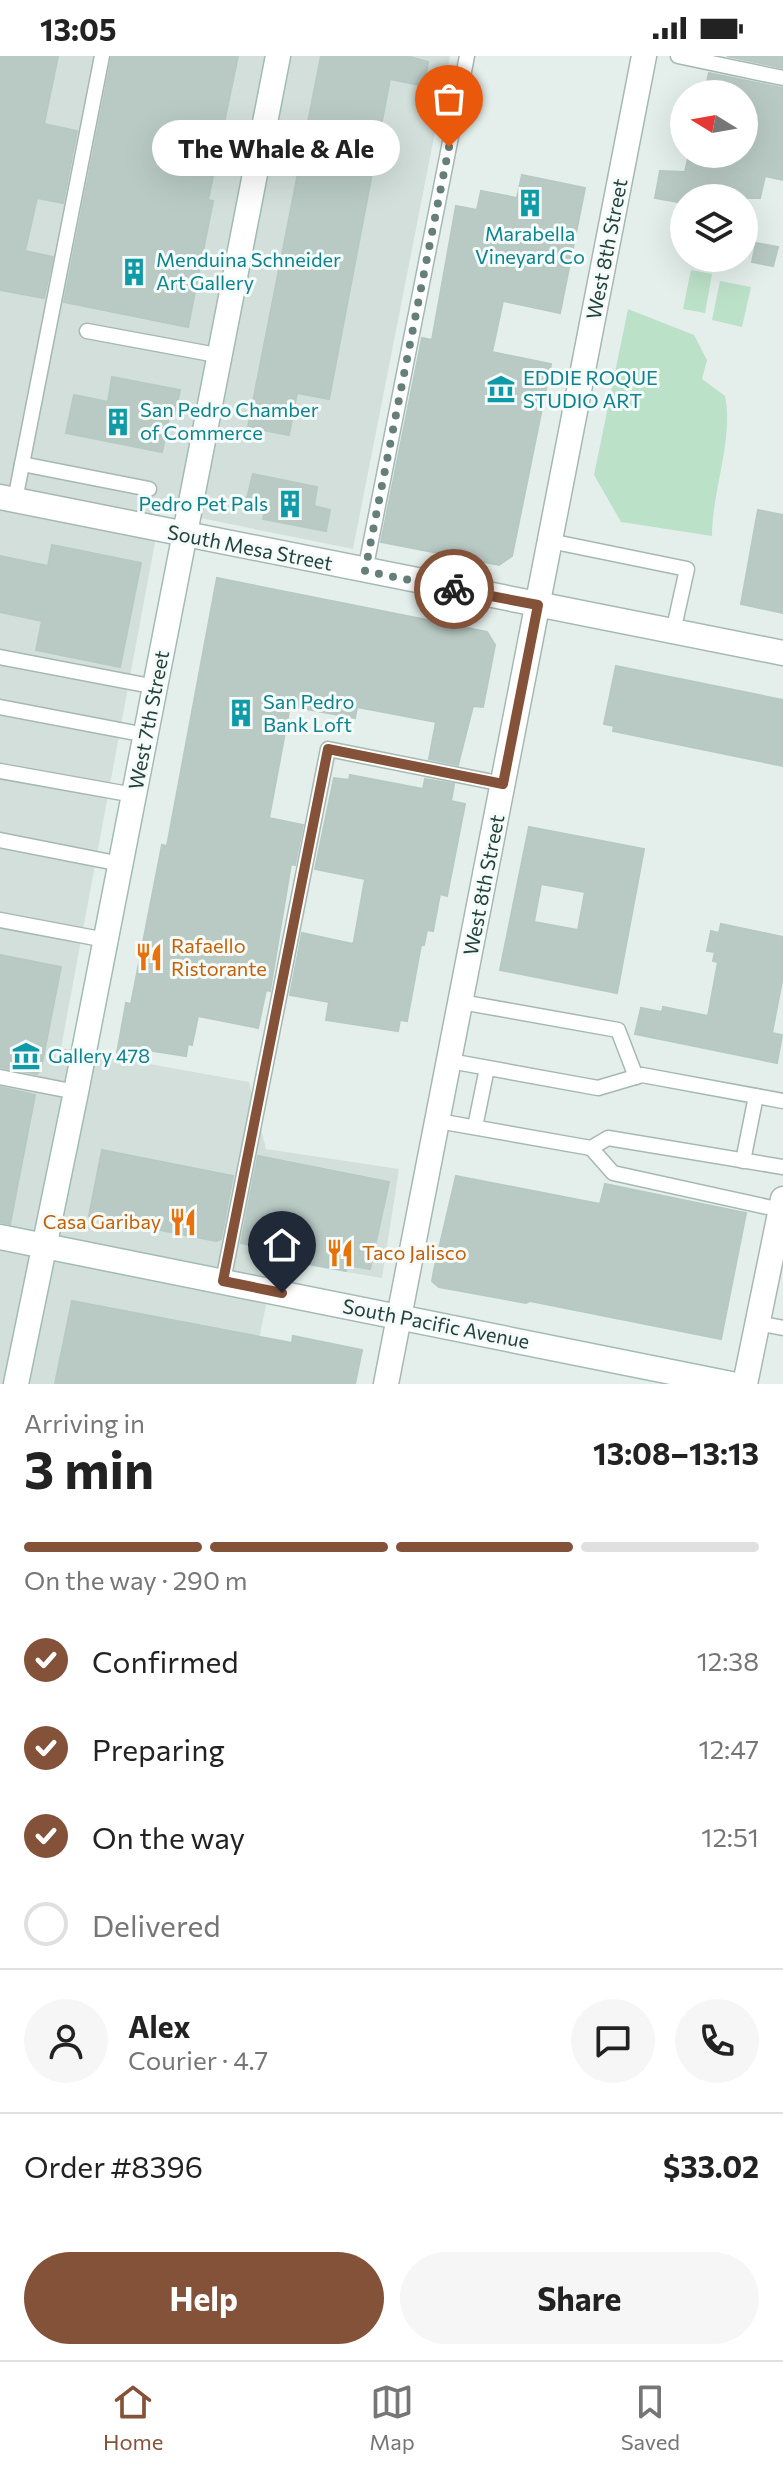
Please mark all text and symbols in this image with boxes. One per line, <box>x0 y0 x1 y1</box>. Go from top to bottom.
text: 13:05 <box>40 10 116 47</box>
pin <box>415 65 483 147</box>
icon: bag <box>427 77 471 121</box>
north arrow <box>670 80 758 168</box>
map controls <box>670 80 758 272</box>
callout: The Whale & Ale <box>153 119 401 175</box>
text: The Whale & Ale <box>178 132 374 163</box>
street label: West 8th Street <box>581 176 631 321</box>
button: layers <box>670 184 758 272</box>
building icon: Marabella Vineyard Co <box>515 188 545 218</box>
place label: Marabella Vineyard Co <box>475 221 585 268</box>
place label: Menduina Schneider Art Gallery <box>156 247 341 294</box>
building icon: Menduina Schneider Art Gallery <box>119 257 149 287</box>
place label: EDDIE ROQUE STUDIO ART <box>523 365 658 412</box>
museum icon: EDDIE ROQUE STUDIO ART <box>486 374 516 404</box>
place label: San Pedro Chamber of Commerce <box>140 397 319 444</box>
building icon: San Pedro Chamber of Commerce <box>103 407 133 437</box>
building icon: Pedro Pet Pals <box>275 489 305 519</box>
place label: Pedro Pet Pals <box>138 491 268 515</box>
street label: South Mesa Street <box>165 519 335 575</box>
courier <box>414 549 494 629</box>
icon: bike <box>432 567 476 611</box>
street label: West 7th Street <box>123 648 173 791</box>
place label: San Pedro Bank Loft <box>263 689 354 736</box>
building icon: San Pedro Bank Loft <box>226 698 256 728</box>
street label: West 8th Street <box>458 812 508 957</box>
place label: Rafaello Ristorante <box>171 933 267 980</box>
restaurant icon: Rafaello Ristorante <box>134 942 164 972</box>
museum icon: Gallery 478 <box>11 1041 41 1071</box>
place label: Gallery 478 <box>48 1043 150 1067</box>
restaurant icon: Casa Garibay <box>168 1207 198 1237</box>
place label: Casa Garibay <box>43 1209 161 1233</box>
pin <box>248 1211 316 1293</box>
icon: home <box>260 1223 304 1267</box>
restaurant icon: Taco Jalisco <box>325 1238 355 1268</box>
place label: Taco Jalisco <box>362 1240 467 1264</box>
street label: South Pacific Avenue <box>341 1293 532 1353</box>
text: Arriving in <box>24 1407 145 1438</box>
text: 13:08–13:13 <box>593 1434 759 1471</box>
text: 3 min <box>24 1436 154 1500</box>
text: On the way · 290 m <box>24 1564 248 1595</box>
icon: check <box>24 1638 68 1682</box>
text: Confirmed <box>92 1642 239 1679</box>
text: 12:38 <box>697 1645 759 1676</box>
icon: check <box>24 1726 68 1770</box>
text: Preparing <box>92 1730 225 1767</box>
text: 12:47 <box>699 1733 759 1764</box>
icon: check <box>24 1814 68 1858</box>
text: On the way <box>92 1818 245 1855</box>
text: 12:51 <box>701 1821 759 1852</box>
text: Delivered <box>92 1906 221 1943</box>
button: person <box>24 1999 108 2083</box>
button: chat <box>571 1999 655 2083</box>
button: phone <box>675 1999 759 2083</box>
text: Alex <box>128 2007 191 2044</box>
text: Courier · 4.7 <box>128 2044 268 2075</box>
text: Order #8396 <box>24 2147 203 2184</box>
text: $33.02 <box>663 2147 759 2184</box>
button: Help <box>24 2252 384 2344</box>
button: Share <box>400 2252 759 2344</box>
tab: Home <box>103 2380 163 2455</box>
tab: Map <box>369 2380 415 2455</box>
tab: Saved <box>621 2380 680 2455</box>

